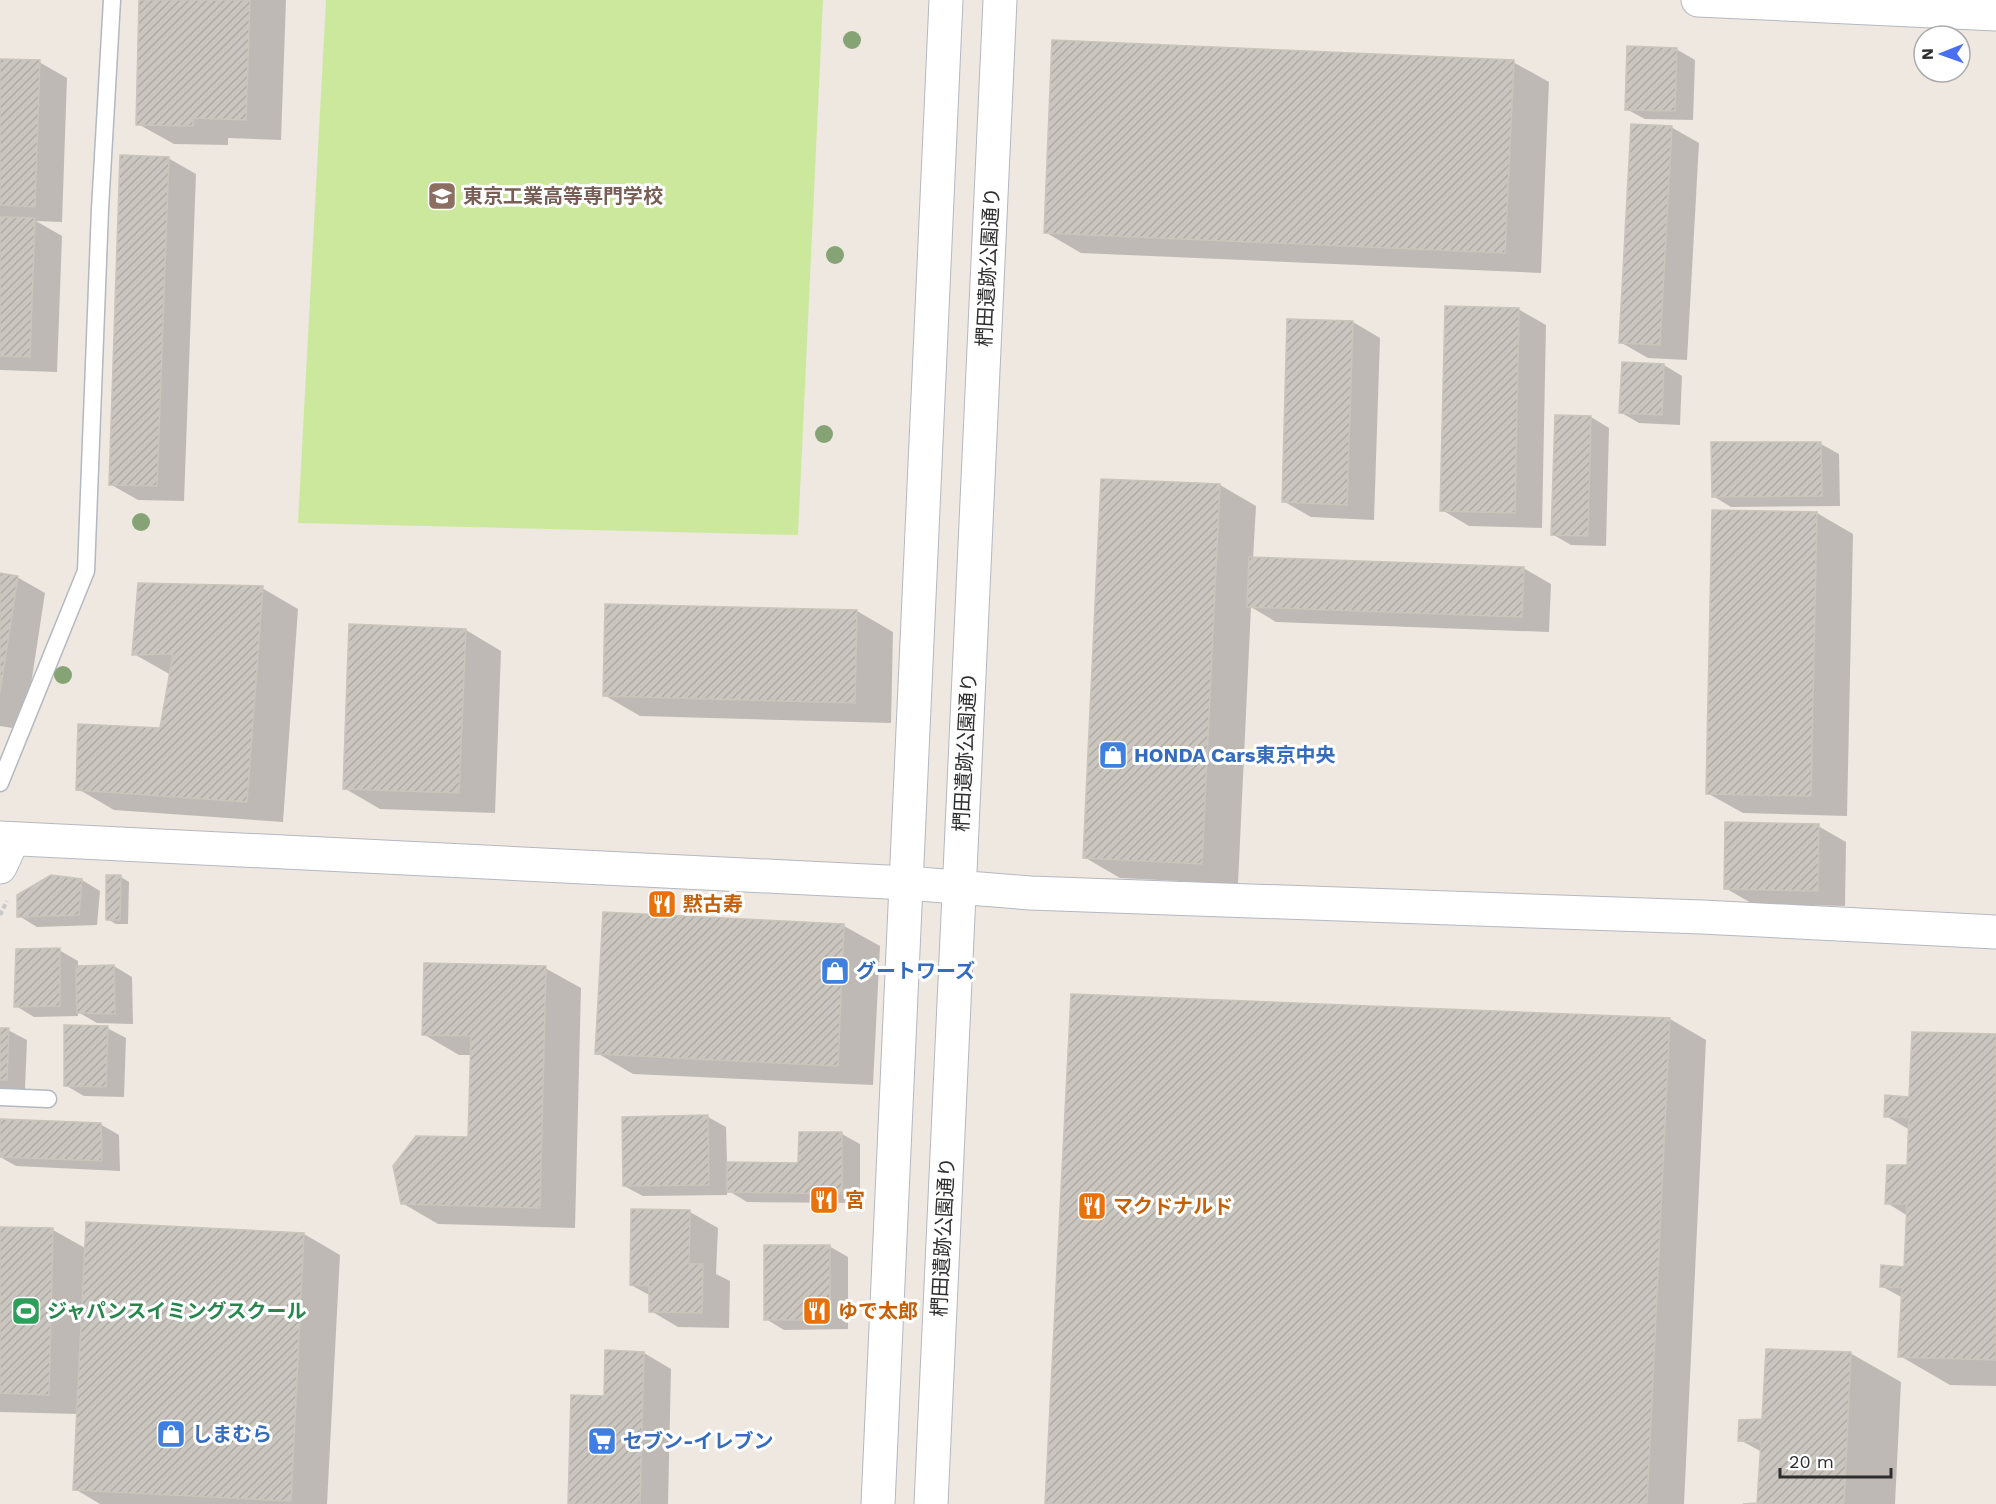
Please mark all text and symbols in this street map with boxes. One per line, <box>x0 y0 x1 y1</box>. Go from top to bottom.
north arrow <box>1912 24 1972 84</box>
text: N <box>1918 48 1937 60</box>
school or university icon: 東京工業高等専門学校 <box>426 180 458 212</box>
place label: 東京工業高等専門学校 <box>463 184 663 208</box>
street label: 椚田遺跡公園通り <box>972 186 1004 348</box>
street label: 椚田遺跡公園通り <box>949 671 981 833</box>
shop icon: HONDA Cars東京中央 <box>1097 739 1129 771</box>
place label: HONDA Cars東京中央 <box>1134 743 1335 767</box>
restaurant icon: 黙古寿 <box>646 888 678 920</box>
place label: 黙古寿 <box>683 892 743 916</box>
shop icon: グートワーズ <box>819 955 851 987</box>
place label: グートワーズ <box>856 959 975 983</box>
street label: 椚田遺跡公園通り <box>927 1156 959 1318</box>
restaurant icon: 宮 <box>808 1184 840 1216</box>
place label: 宮 <box>845 1188 865 1212</box>
restaurant icon: マクドナルド <box>1076 1190 1108 1222</box>
place label: マクドナルド <box>1113 1194 1233 1218</box>
sports icon: ジャパンスイミングスクール <box>10 1295 42 1327</box>
restaurant icon: ゆで太郎 <box>801 1295 833 1327</box>
place label: ジャパンスイミングスクール <box>47 1299 307 1323</box>
place label: ゆで太郎 <box>838 1299 918 1323</box>
shop icon: しまむら <box>155 1418 187 1450</box>
place label: しまむら <box>192 1422 272 1446</box>
supermarket icon: セブン-イレブン <box>586 1425 618 1457</box>
place label: セブン-イレブン <box>623 1429 774 1453</box>
scale bar <box>1780 1441 1891 1479</box>
text: 20 m <box>1789 1451 1834 1472</box>

